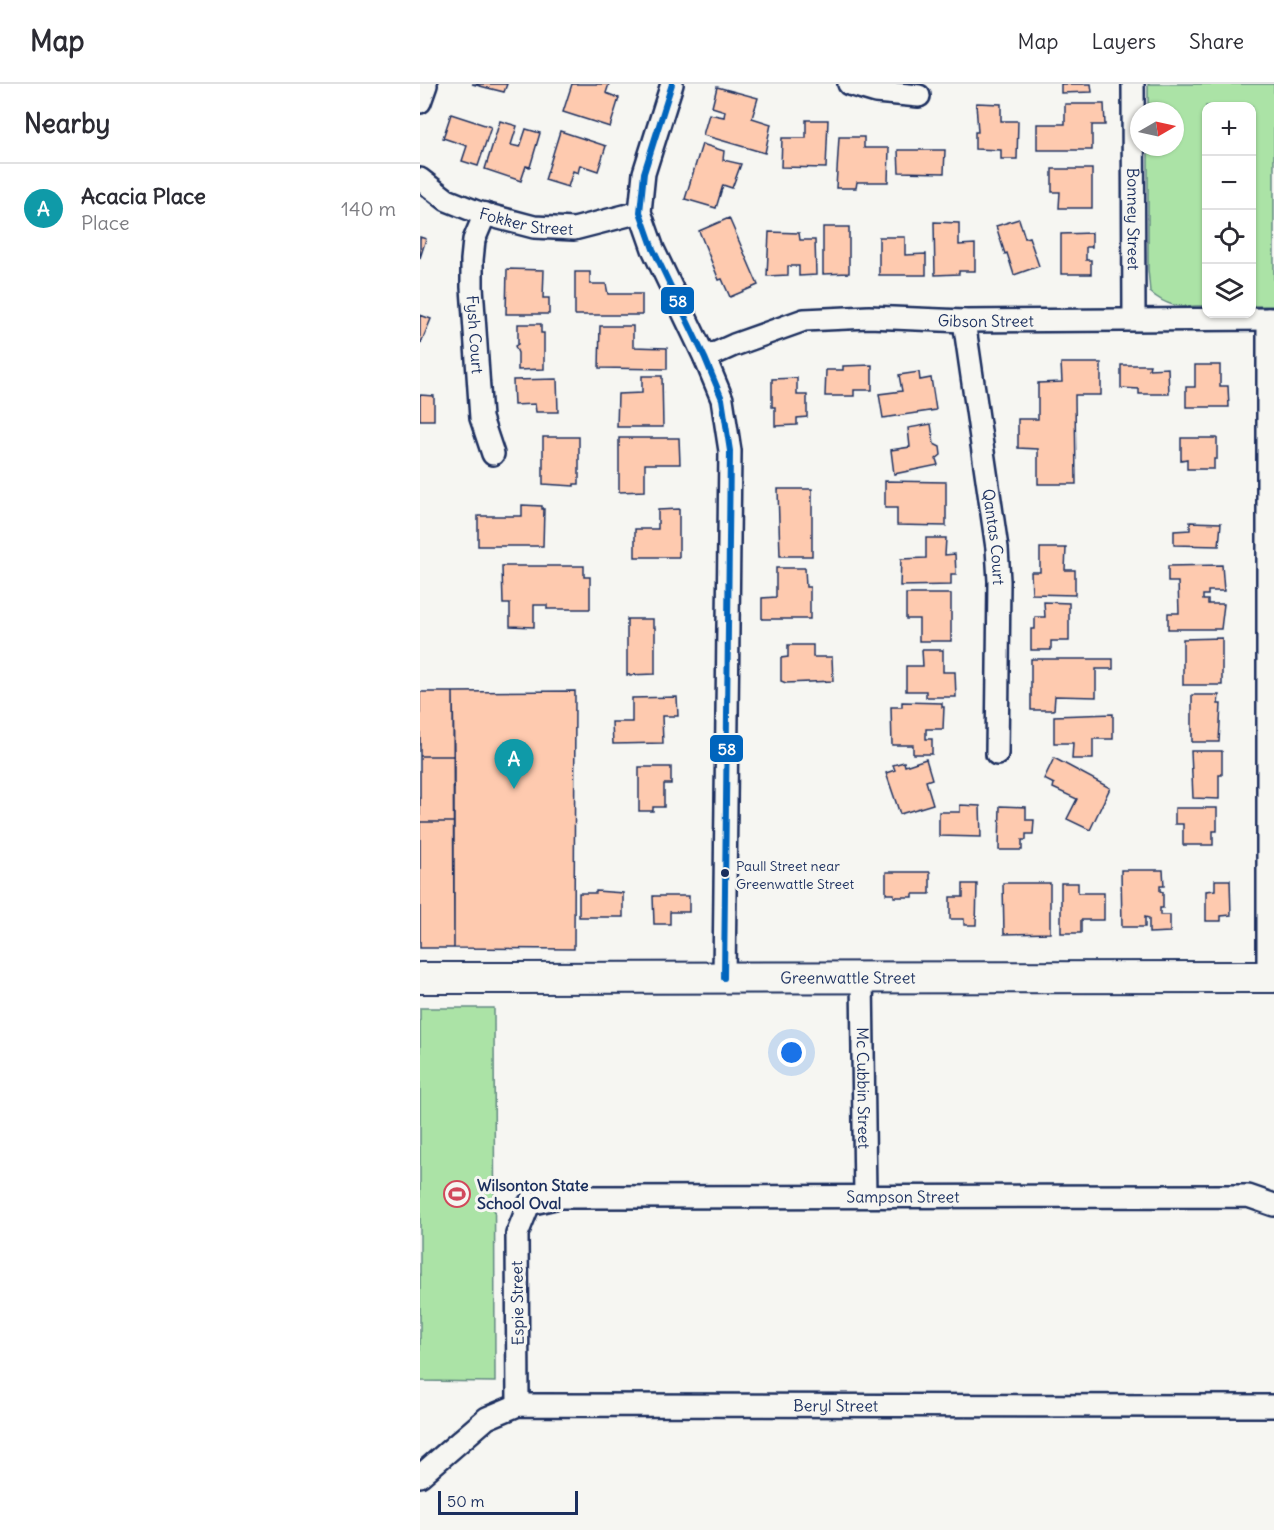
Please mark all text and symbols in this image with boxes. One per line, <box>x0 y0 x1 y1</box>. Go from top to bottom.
text: Map <box>30 23 84 59</box>
text: Map <box>1018 28 1058 55</box>
text: Layers <box>1091 28 1156 55</box>
text: Share <box>1189 28 1244 55</box>
north arrow <box>1130 102 1184 156</box>
map controls <box>1202 102 1256 318</box>
button: + <box>1202 102 1256 156</box>
text: Nearby <box>24 107 110 140</box>
button: − <box>1202 156 1256 210</box>
street label: Bonney Street <box>1123 168 1144 271</box>
text: Acacia Place <box>81 182 206 210</box>
text: A <box>37 196 50 221</box>
text: 140 m <box>341 196 396 221</box>
street label: Fokker Street <box>477 203 574 239</box>
text: Place <box>81 210 129 235</box>
button: locate <box>1202 210 1256 264</box>
button: layers <box>1202 264 1256 318</box>
line badge: 58 <box>660 286 695 315</box>
text: 58 <box>669 291 687 311</box>
street label: Fysh Court <box>463 295 488 375</box>
street label: Gibson Street <box>937 310 1034 331</box>
street label: Qantas Court <box>979 487 1009 586</box>
line badge: 58 <box>709 734 744 763</box>
text: 58 <box>718 739 736 759</box>
pin: A <box>494 740 533 789</box>
place label: Paull Street near Greenwattle Street <box>736 857 855 893</box>
marker: Paull Street near Greenwattle Street <box>719 867 731 879</box>
street label: Greenwattle Street <box>780 967 916 988</box>
street label: Mc Cubbin Street <box>853 1027 874 1150</box>
your location <box>777 1038 806 1067</box>
place label: Wilsonton State School Oval <box>477 1175 589 1213</box>
sports icon: Wilsonton State School Oval <box>442 1179 472 1209</box>
street label: Sampson Street <box>846 1186 960 1207</box>
street label: Espie Street <box>506 1260 528 1345</box>
street label: Beryl Street <box>793 1395 879 1415</box>
scale bar <box>438 1488 578 1516</box>
text: 50 m <box>447 1491 485 1511</box>

